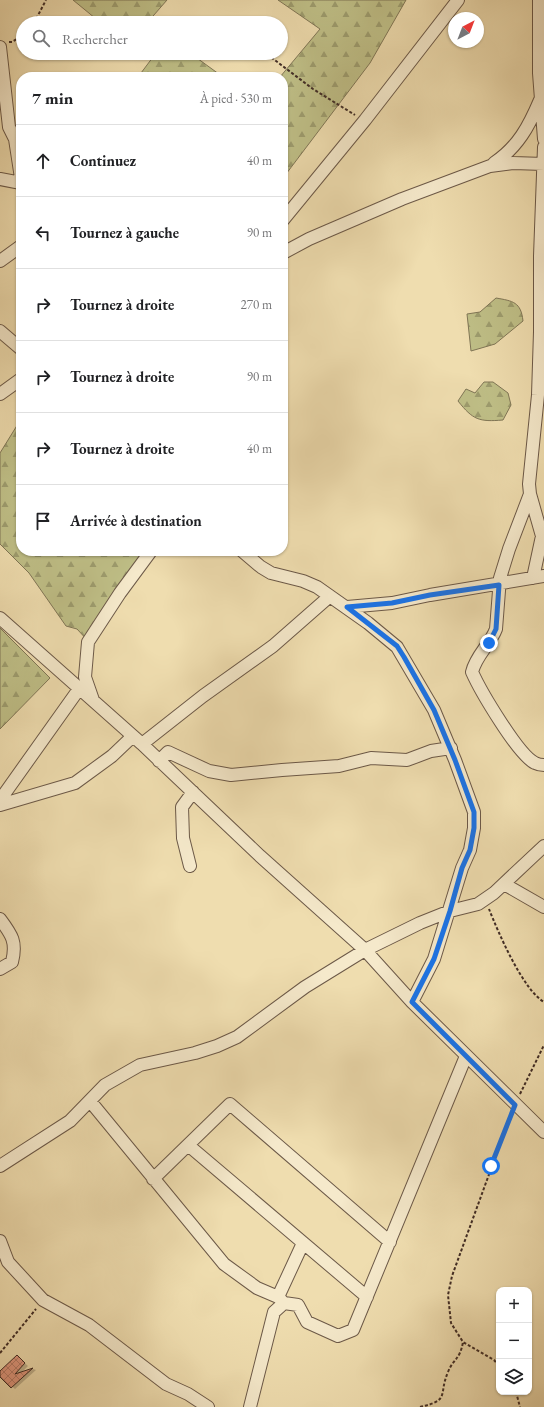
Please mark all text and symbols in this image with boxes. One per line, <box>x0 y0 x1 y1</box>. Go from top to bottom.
north arrow <box>448 12 484 48</box>
search box <box>16 16 288 60</box>
icon: search <box>30 27 52 49</box>
text: Rechercher <box>62 29 128 48</box>
text: 7 min <box>32 87 73 109</box>
text: À pied · 530 m <box>200 90 272 107</box>
icon: ahead <box>32 150 54 172</box>
text: Continuez <box>70 151 136 170</box>
text: 40 m <box>247 152 272 169</box>
icon: left <box>32 222 54 244</box>
text: Tournez à gauche <box>70 223 179 242</box>
text: 90 m <box>247 224 272 241</box>
icon: right <box>32 294 54 316</box>
text: Tournez à droite <box>70 295 174 314</box>
text: 270 m <box>241 296 272 313</box>
icon: right <box>32 366 54 388</box>
text: Tournez à droite <box>70 367 174 386</box>
text: 90 m <box>247 368 272 385</box>
icon: right <box>32 438 54 460</box>
text: Tournez à droite <box>70 439 174 458</box>
text: 40 m <box>247 440 272 457</box>
icon: arrive <box>32 510 54 532</box>
text: Arrivée à destination <box>70 511 202 530</box>
route end <box>480 634 498 652</box>
route start <box>482 1157 500 1175</box>
map controls <box>496 1287 532 1395</box>
button: + <box>496 1287 532 1323</box>
button: − <box>496 1323 532 1359</box>
button: layers <box>496 1359 532 1395</box>

